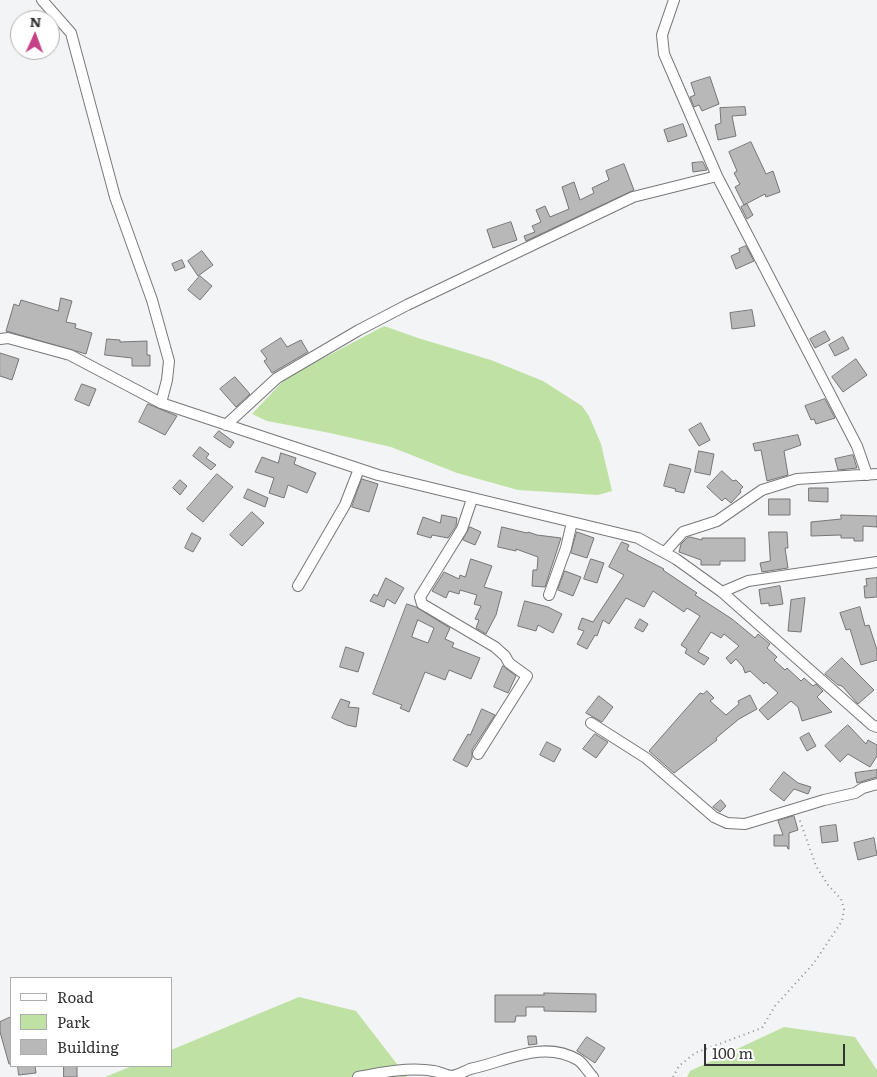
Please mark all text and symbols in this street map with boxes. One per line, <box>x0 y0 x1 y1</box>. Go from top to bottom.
north arrow <box>10 10 60 60</box>
text: N <box>29 11 42 31</box>
legend <box>10 977 172 1067</box>
text: Road <box>57 985 93 1008</box>
text: Park <box>57 1010 90 1033</box>
scale bar <box>707 1034 848 1066</box>
text: Building <box>57 1035 119 1058</box>
text: 100 m <box>712 1041 753 1064</box>

